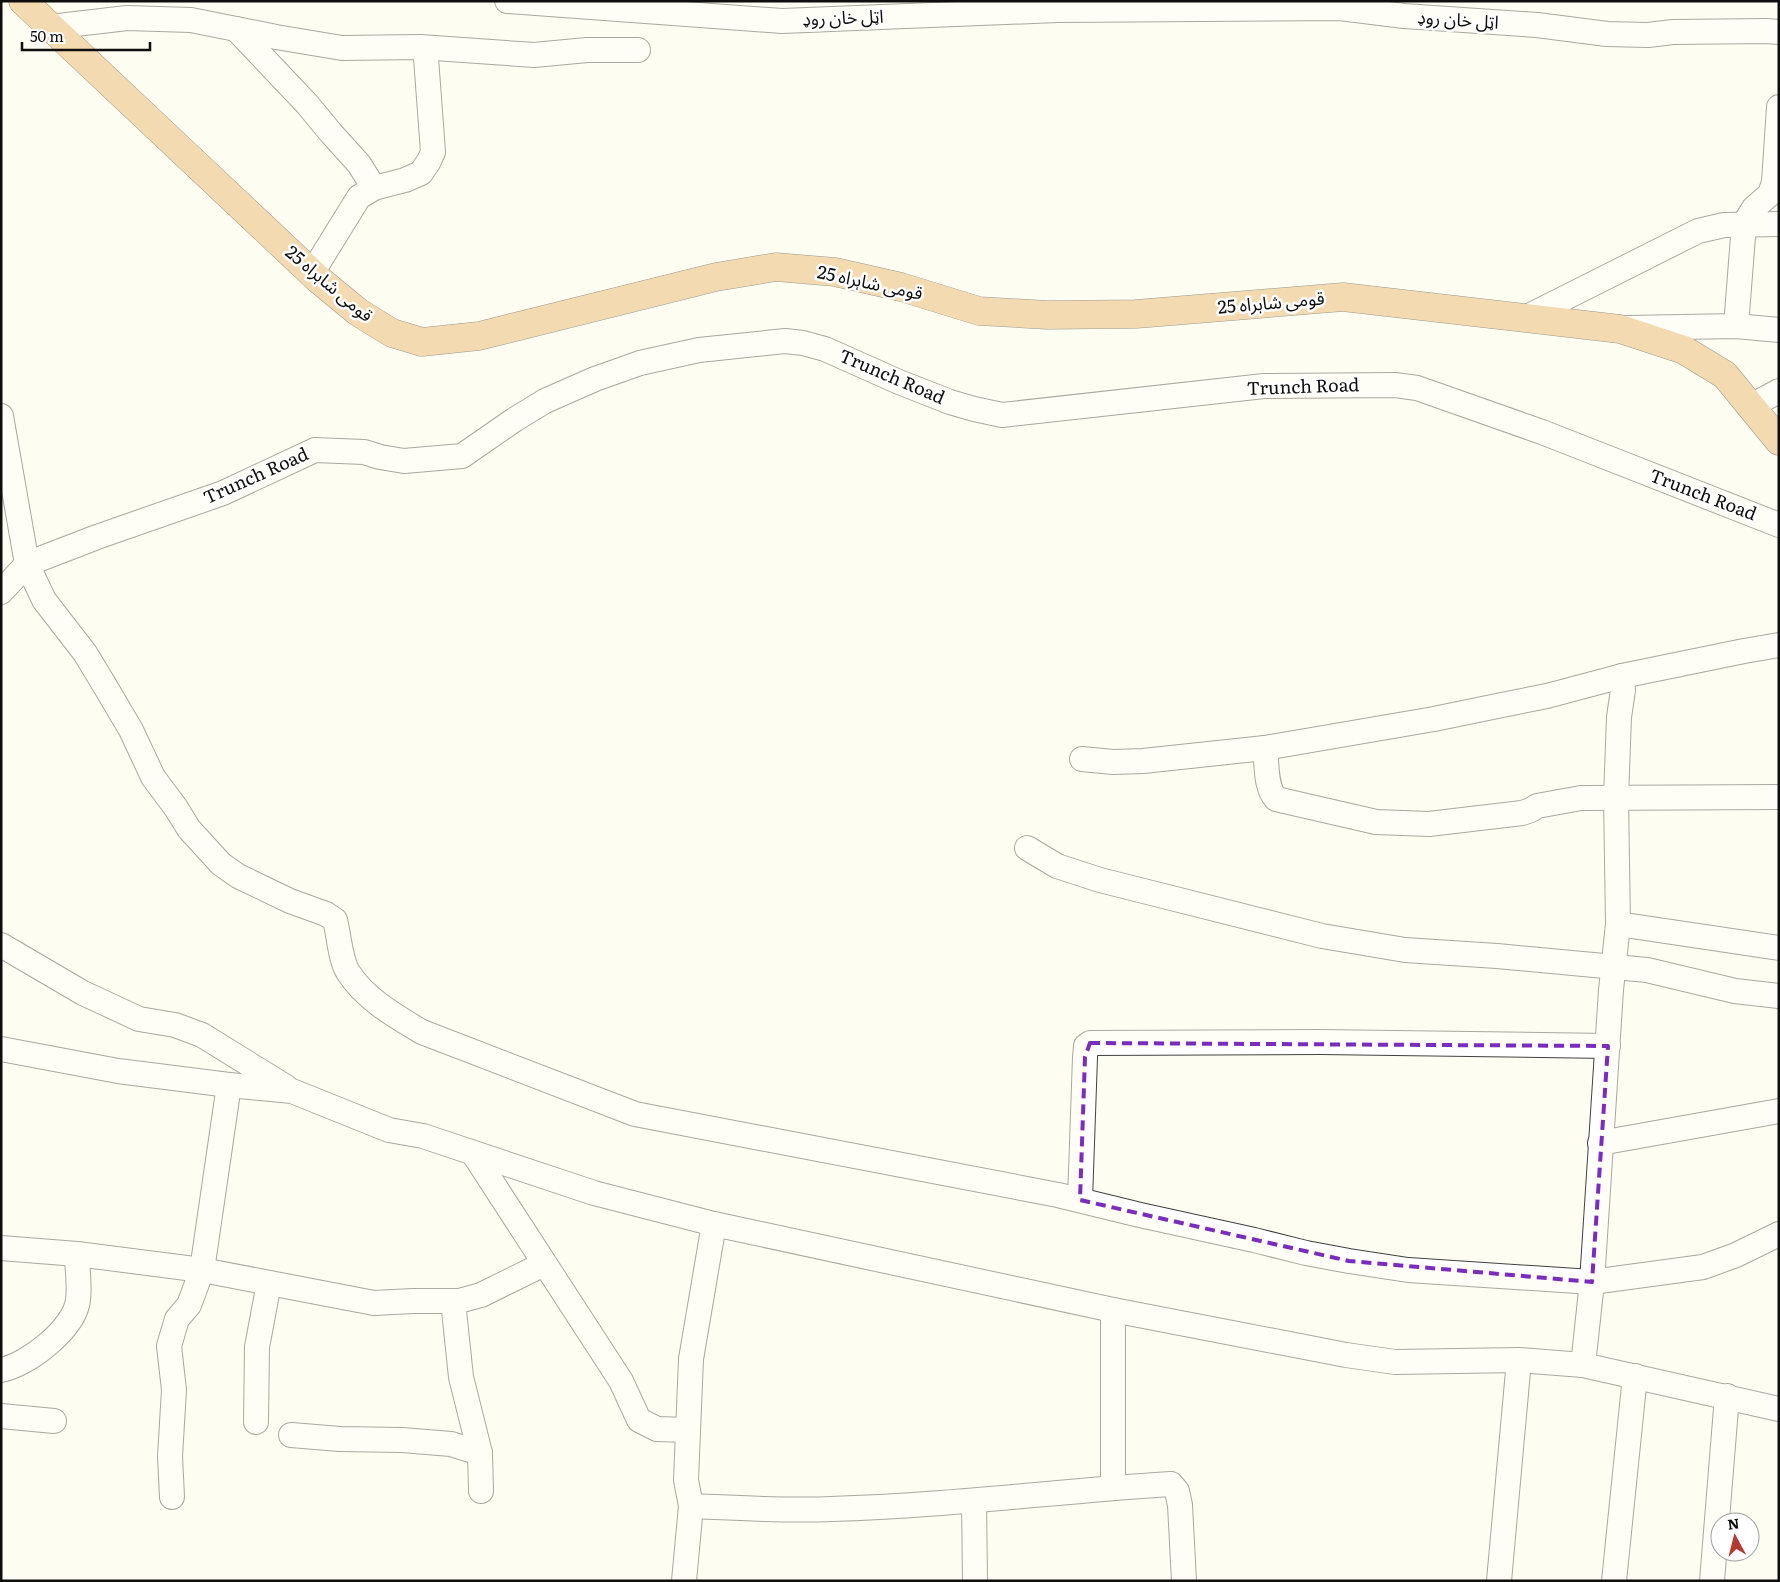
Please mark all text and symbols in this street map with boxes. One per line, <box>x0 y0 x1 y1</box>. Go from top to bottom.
street label: اټل خان روډ <box>802 2 884 31</box>
street label: اټل خان روډ <box>1417 2 1500 35</box>
scale bar <box>22 20 150 52</box>
text: 50 m <box>30 24 64 47</box>
street label: قومی شاہراہ 25 <box>280 238 380 328</box>
street label: قومی شاہراہ 25 <box>815 257 926 306</box>
street label: قومی شاہراہ 25 <box>1216 283 1325 320</box>
street label: Trunch Road <box>835 341 950 410</box>
street label: Trunch Road <box>1246 370 1360 401</box>
street label: Trunch Road <box>198 439 312 510</box>
street label: Trunch Road <box>1646 461 1761 526</box>
north arrow <box>1710 1512 1760 1562</box>
text: N <box>1726 1512 1741 1534</box>

